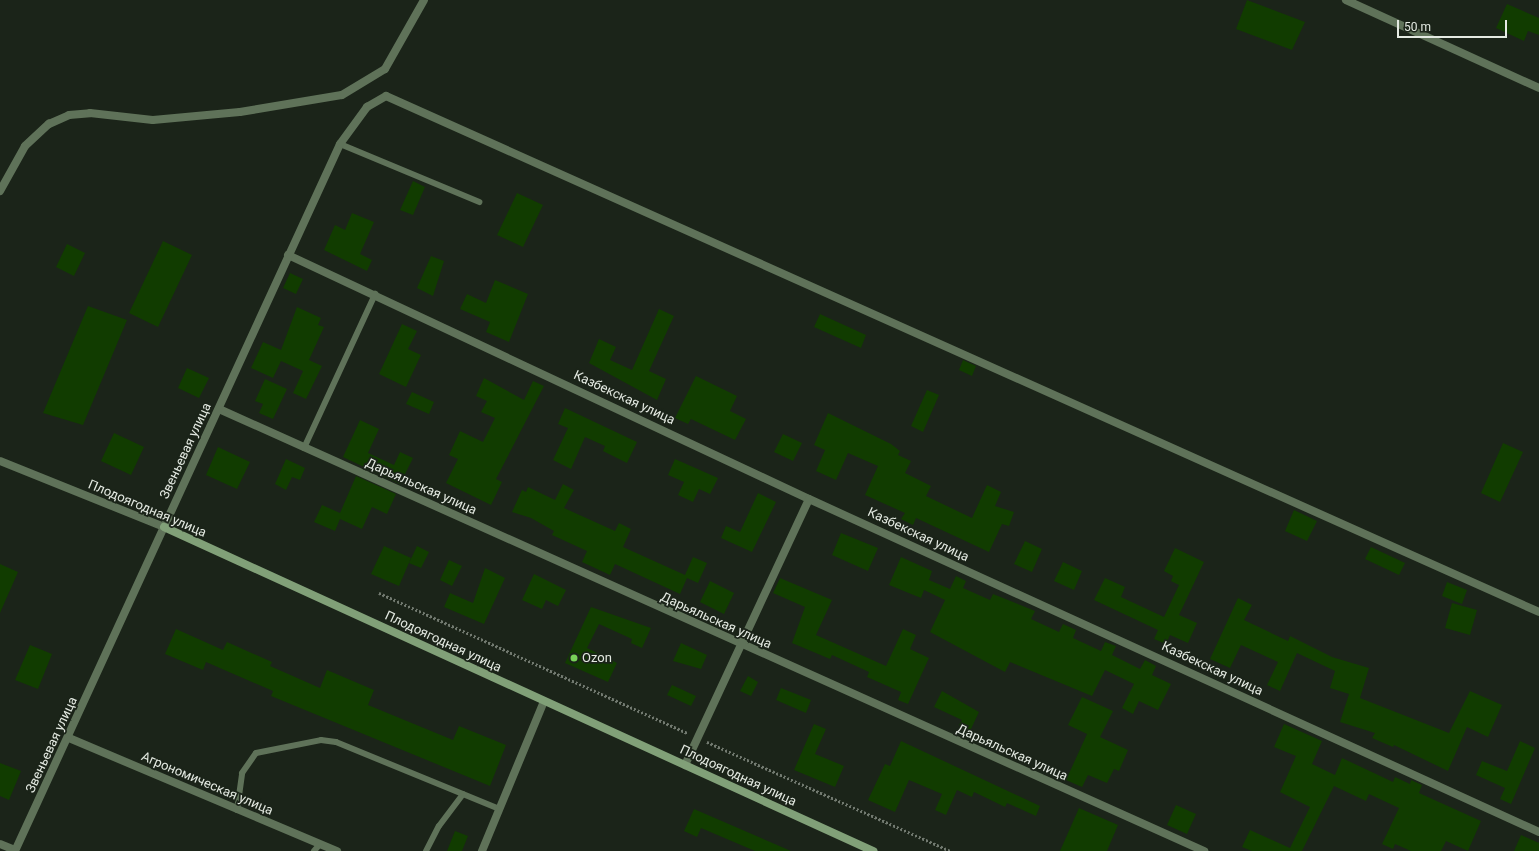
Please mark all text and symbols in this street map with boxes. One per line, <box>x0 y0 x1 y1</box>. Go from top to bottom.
scale bar <box>1399 12 1509 38</box>
text: 50 m <box>1404 20 1431 34</box>
street label: Казбекская улица <box>571 368 677 428</box>
street label: Звеньевая улица <box>157 401 215 501</box>
street label: Дарьяльская улица <box>363 455 479 519</box>
street label: Плодоягодная улица <box>86 477 208 541</box>
street label: Казбекская улица <box>865 505 971 565</box>
street label: Дарьяльская улица <box>658 589 774 653</box>
street label: Плодоягодная улица <box>382 608 504 676</box>
street label: Казбекская улица <box>1159 639 1265 699</box>
place label: Ozon <box>582 650 612 666</box>
marker: Ozon <box>569 653 579 663</box>
street label: Звеньевая улица <box>23 695 81 795</box>
street label: Дарьяльская улица <box>954 721 1070 785</box>
street label: Плодоягодная улица <box>677 742 799 810</box>
street label: Агрономическая улица <box>139 749 275 819</box>

